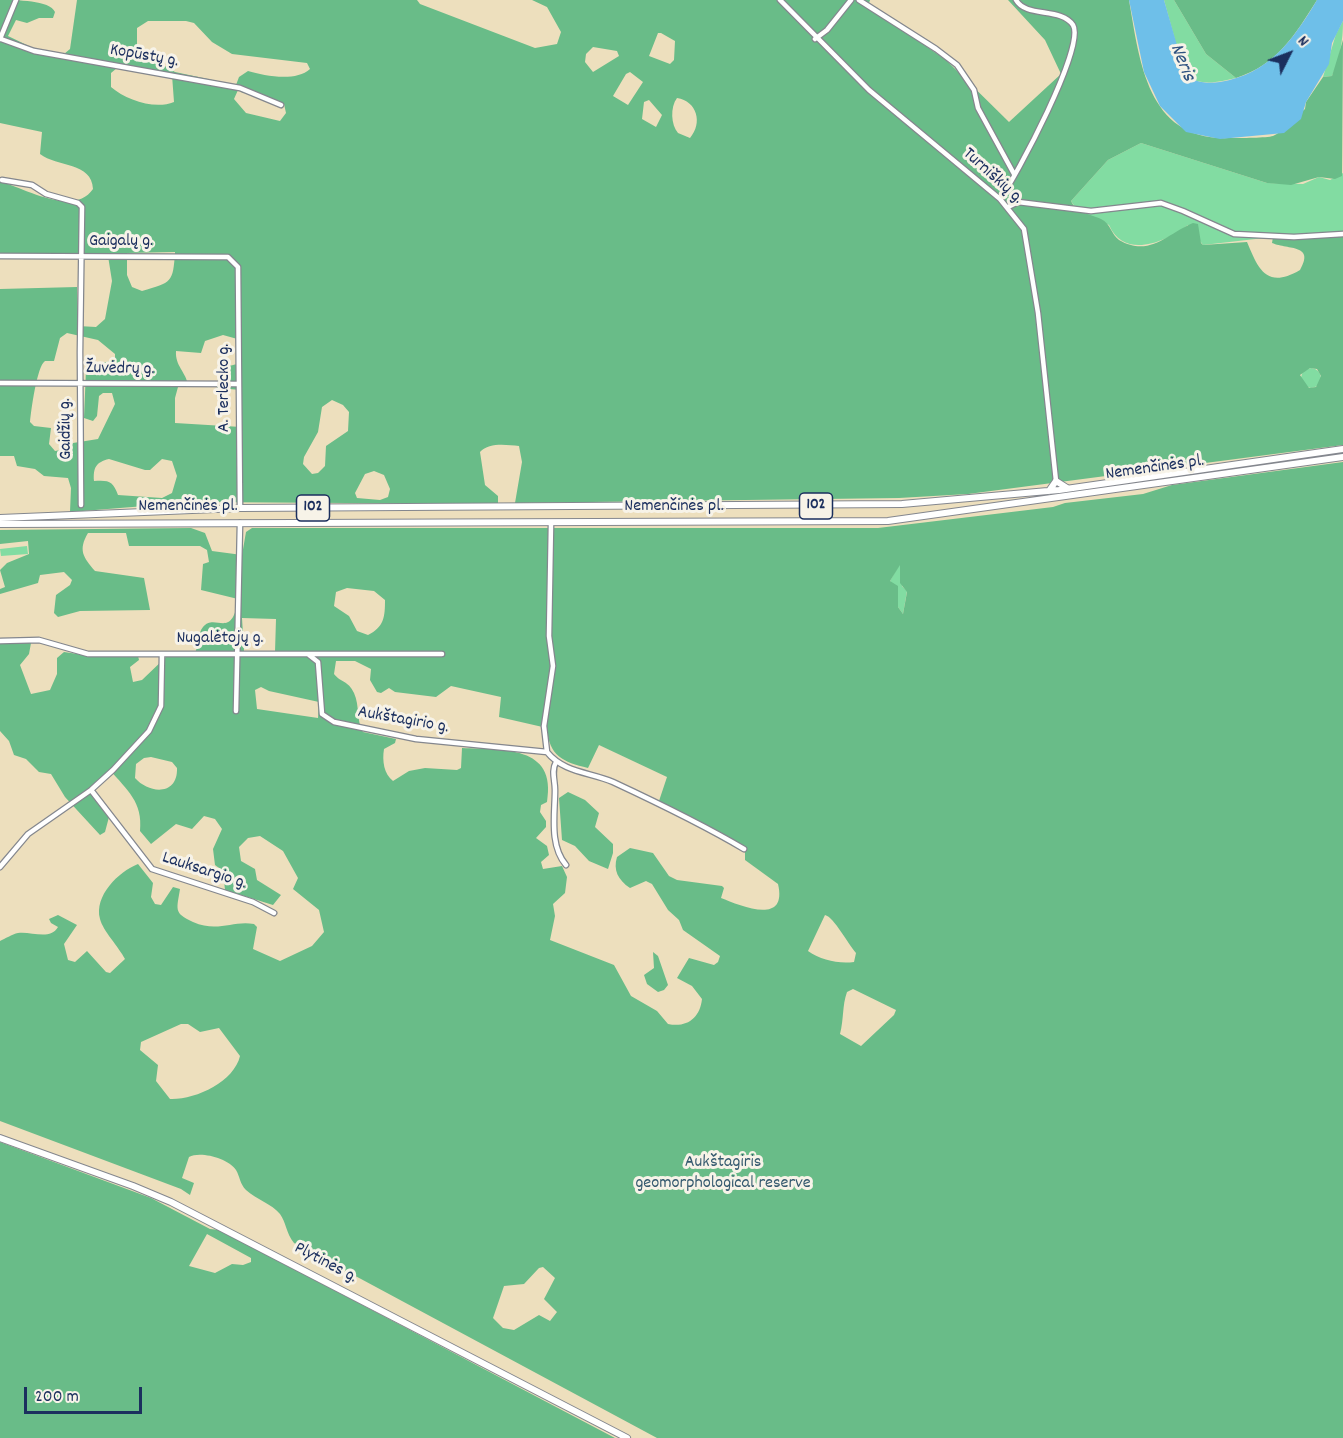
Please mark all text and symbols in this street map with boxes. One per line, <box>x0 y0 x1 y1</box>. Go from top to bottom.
north arrow <box>1259 24 1319 84</box>
text: N <box>1292 31 1314 52</box>
street label: Kopūstų g. <box>108 40 180 74</box>
water label: Neris <box>1163 41 1199 85</box>
street label: Turniškių g. <box>957 144 1027 210</box>
street label: Gaigalų g. <box>89 232 153 254</box>
street label: A. Terlecko g. <box>215 344 237 432</box>
street label: Žuvėdrų g. <box>85 359 155 381</box>
street label: Gaidžių g. <box>56 398 78 460</box>
street label: Nemenčinės pl. <box>1104 451 1206 487</box>
road number: 102 <box>800 493 832 519</box>
road number: 102 <box>296 495 330 521</box>
street label: Nemenčinės pl. <box>138 497 238 519</box>
street label: Nemenčinės pl. <box>624 497 724 519</box>
street label: Nugalėtojų g. <box>176 629 264 651</box>
street label: Aukštagirio g. <box>356 702 450 740</box>
street label: Lauksargio g. <box>159 848 249 896</box>
park label: Aukštagiris geomorphological reserve <box>635 1153 811 1196</box>
street label: Plytinės g. <box>290 1238 360 1290</box>
scale bar <box>27 1375 146 1413</box>
text: 200 m <box>35 1385 79 1410</box>

